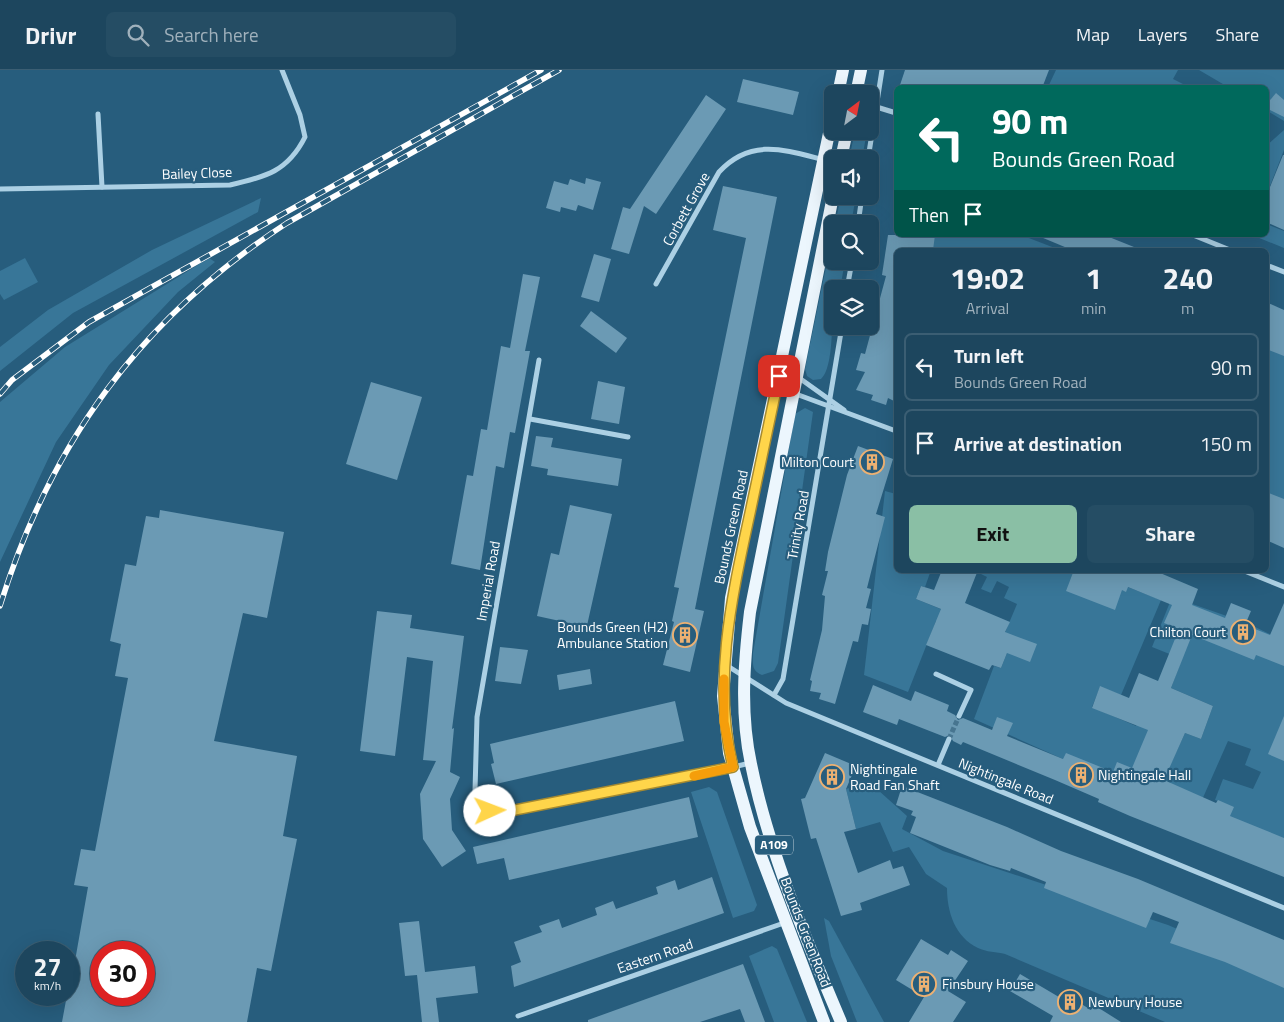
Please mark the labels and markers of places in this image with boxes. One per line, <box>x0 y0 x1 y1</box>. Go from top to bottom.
pin <box>758 355 800 397</box>
building icon: Milton Court <box>859 449 885 475</box>
place label: Milton Court <box>781 451 854 472</box>
place label: Bounds Green (H2) Ambulance Station <box>557 616 668 653</box>
building icon: Chilton Court <box>1230 619 1256 645</box>
place label: Chilton Court <box>1150 621 1226 642</box>
building icon: Bounds Green (H2) Ambulance Station <box>672 622 698 648</box>
place label: Nightingale Road Fan Shaft <box>850 758 940 795</box>
building icon: Nightingale Hall <box>1068 762 1094 788</box>
building icon: Nightingale Road Fan Shaft <box>819 764 845 790</box>
place label: Nightingale Hall <box>1098 764 1191 785</box>
building icon: Finsbury House <box>911 971 937 997</box>
place label: Finsbury House <box>942 973 1034 994</box>
building icon: Newbury House <box>1057 989 1083 1015</box>
place label: Newbury House <box>1088 991 1182 1012</box>

